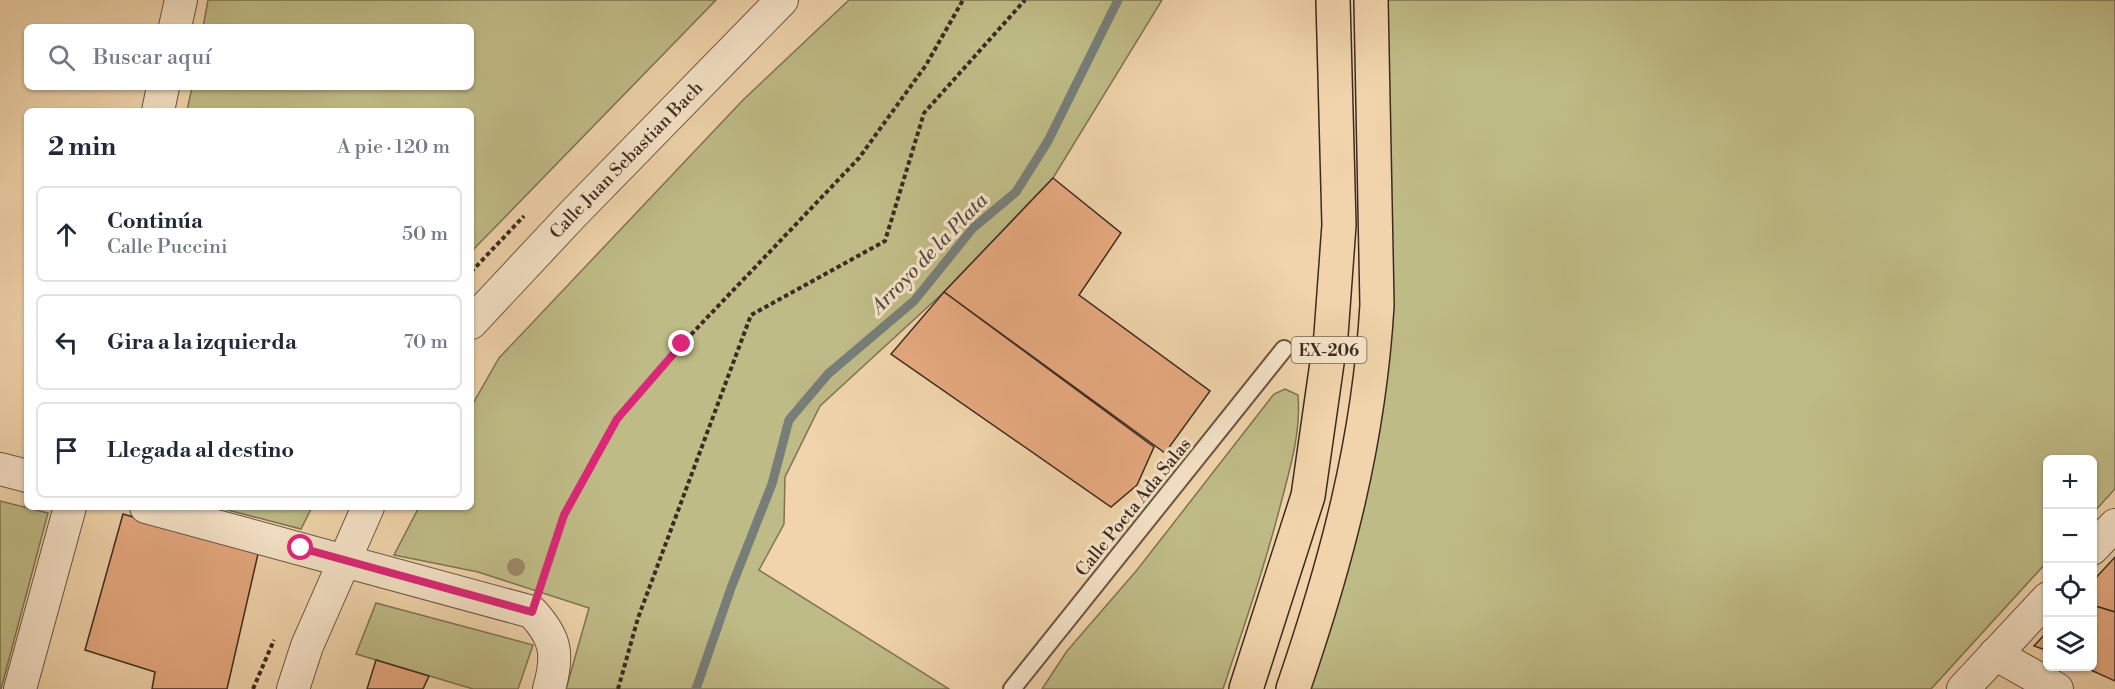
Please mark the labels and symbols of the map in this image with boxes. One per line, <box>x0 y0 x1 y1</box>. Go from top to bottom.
street label: Calle Juan Sebastian Bach <box>545 77 708 244</box>
water label: Arroyo de la Plata <box>865 188 994 321</box>
route end <box>668 330 694 356</box>
road number: EX-206 <box>1292 337 1366 363</box>
street label: Calle Poeta Ada Salas <box>1070 433 1196 581</box>
route start <box>287 534 313 560</box>

